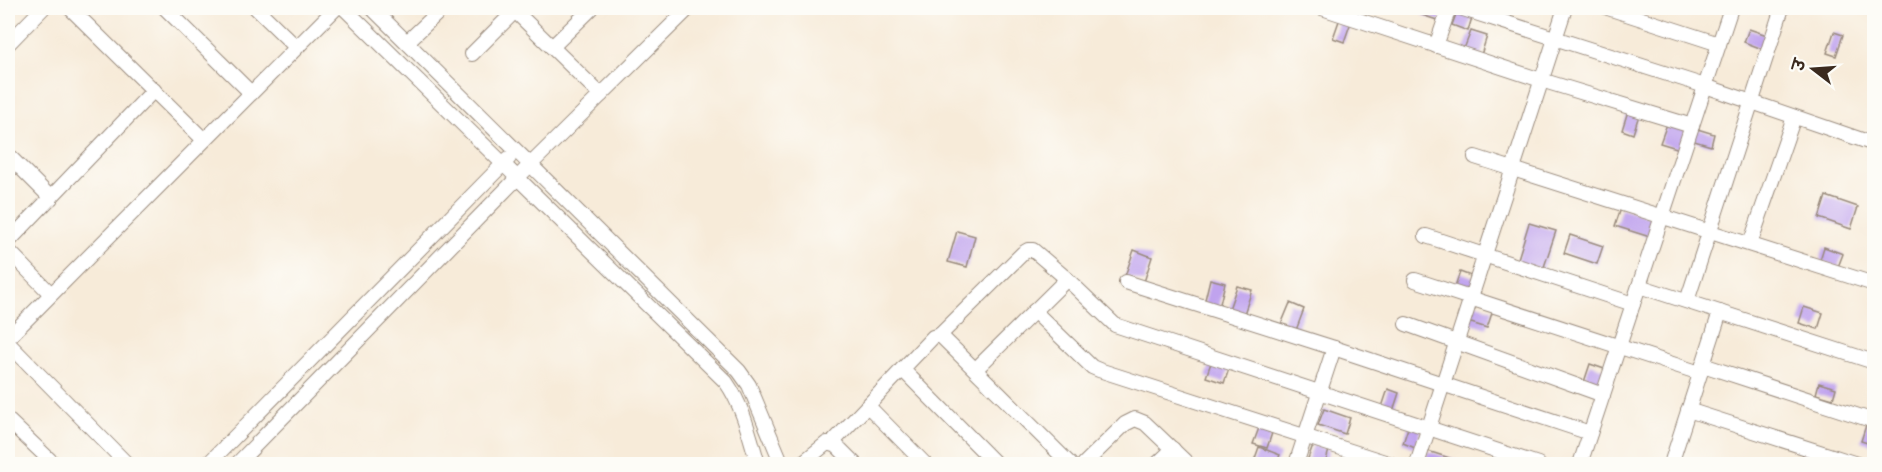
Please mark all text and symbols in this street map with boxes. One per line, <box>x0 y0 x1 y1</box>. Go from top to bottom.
north arrow <box>1783 39 1843 99</box>
text: उ <box>1788 56 1811 75</box>

